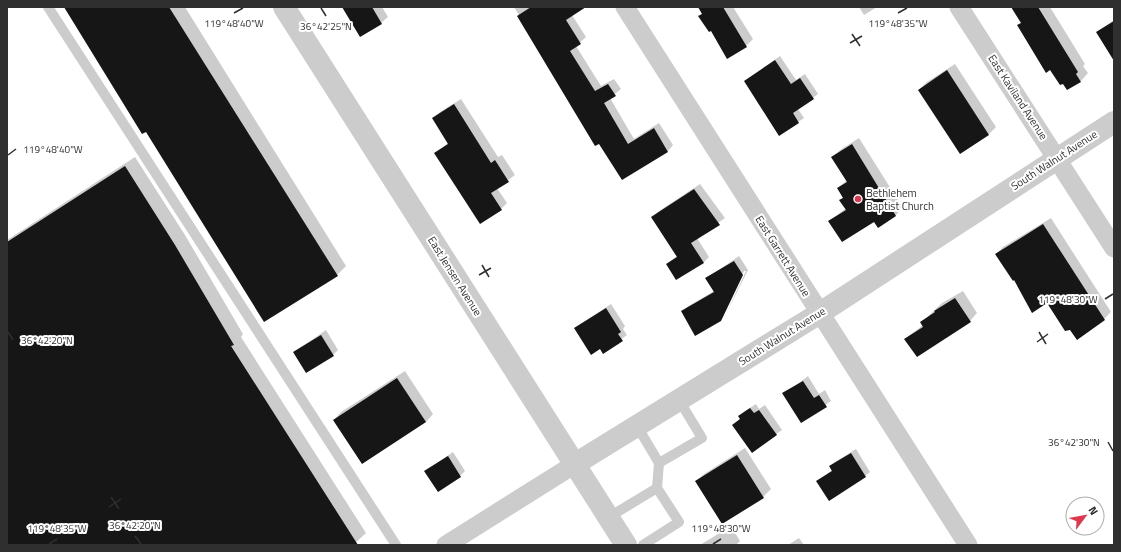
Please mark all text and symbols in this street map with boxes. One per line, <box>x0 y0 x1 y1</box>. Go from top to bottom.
text: 119°48'40"W <box>204 16 264 31</box>
text: 119°48'35"W <box>868 16 928 31</box>
text: 36°42'25"N <box>300 19 352 34</box>
street label: East Kaviland Avenue <box>984 51 1052 143</box>
street label: South Walnut Avenue <box>1008 126 1101 194</box>
text: 119°48'40"W <box>23 142 83 157</box>
place label: Bethlehem Baptist Church <box>866 185 934 214</box>
marker: Bethlehem Baptist Church <box>853 194 863 204</box>
street label: East Garrett Avenue <box>752 212 815 300</box>
street label: East Jensen Avenue <box>424 233 486 319</box>
text: 119°48'30"W <box>1038 292 1098 307</box>
street label: South Walnut Avenue <box>735 303 829 369</box>
text: 36°42'20"N <box>21 333 73 348</box>
text: 36°42'30"N <box>1048 435 1100 450</box>
north arrow <box>1065 496 1105 536</box>
text: N <box>1085 503 1102 518</box>
text: 36°42'20"N <box>109 518 161 533</box>
text: 119°48'35"W <box>27 521 87 536</box>
text: 119°48'30"W <box>691 521 751 536</box>

